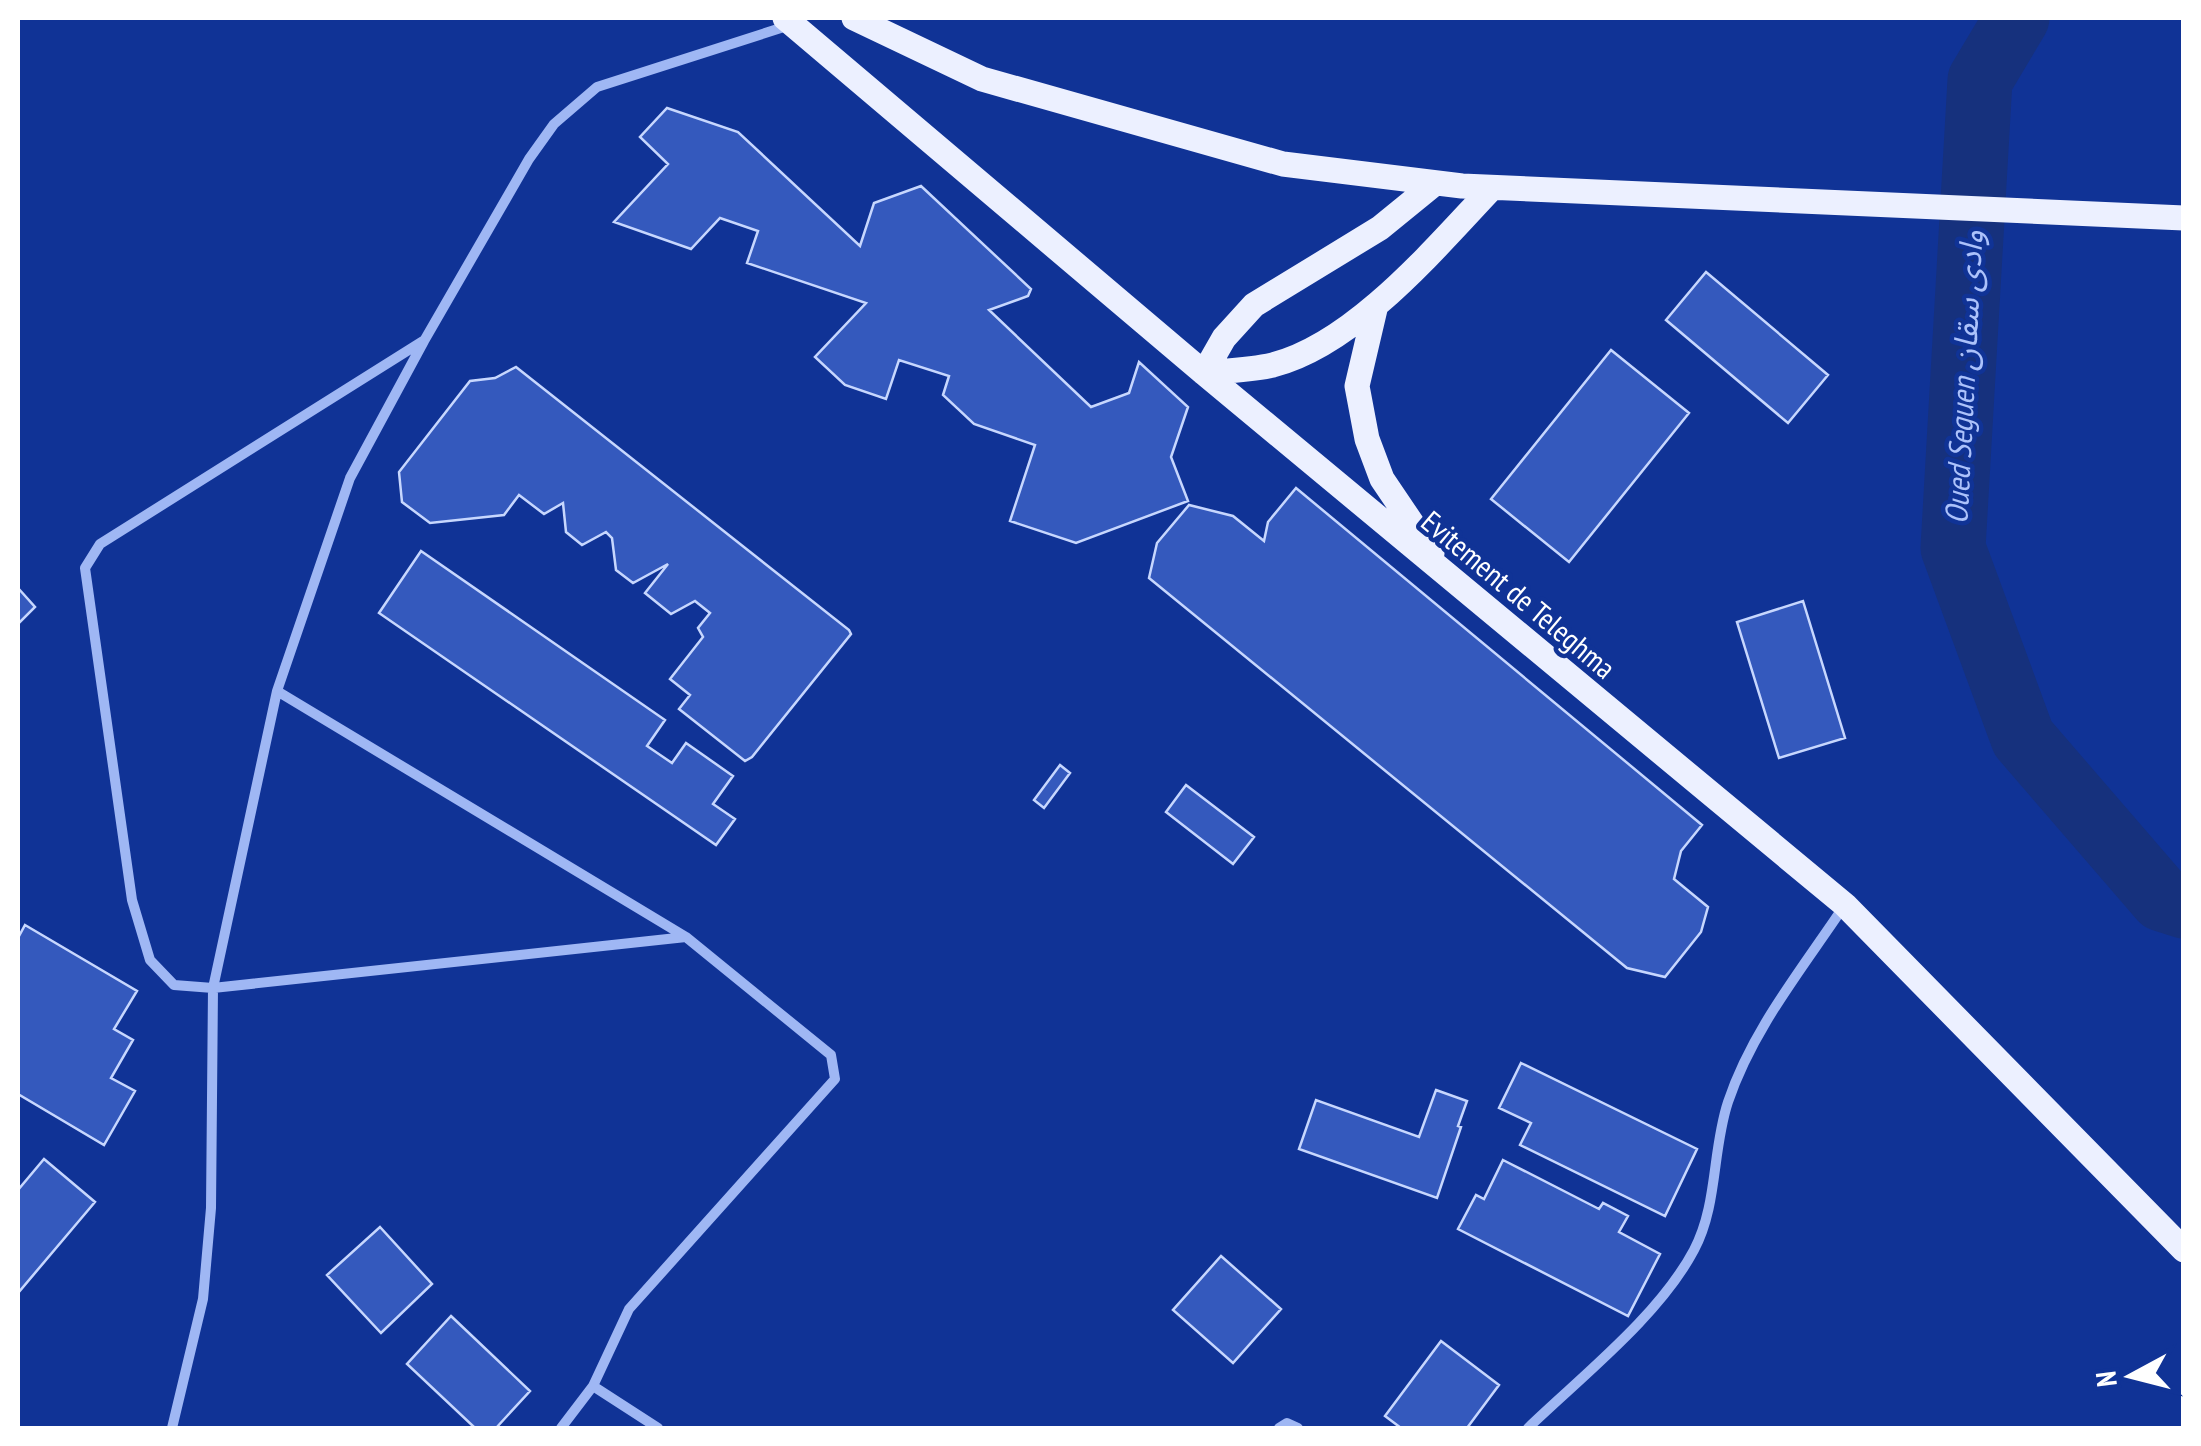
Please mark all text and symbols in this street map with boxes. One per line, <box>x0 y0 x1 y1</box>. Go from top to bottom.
water label: Oued Seguen وادى سقان <box>1934 229 1992 525</box>
street label: Evitement de Teleghma <box>1414 501 1624 687</box>
north arrow <box>2081 1326 2181 1426</box>
text: N <box>2086 1369 2125 1389</box>

